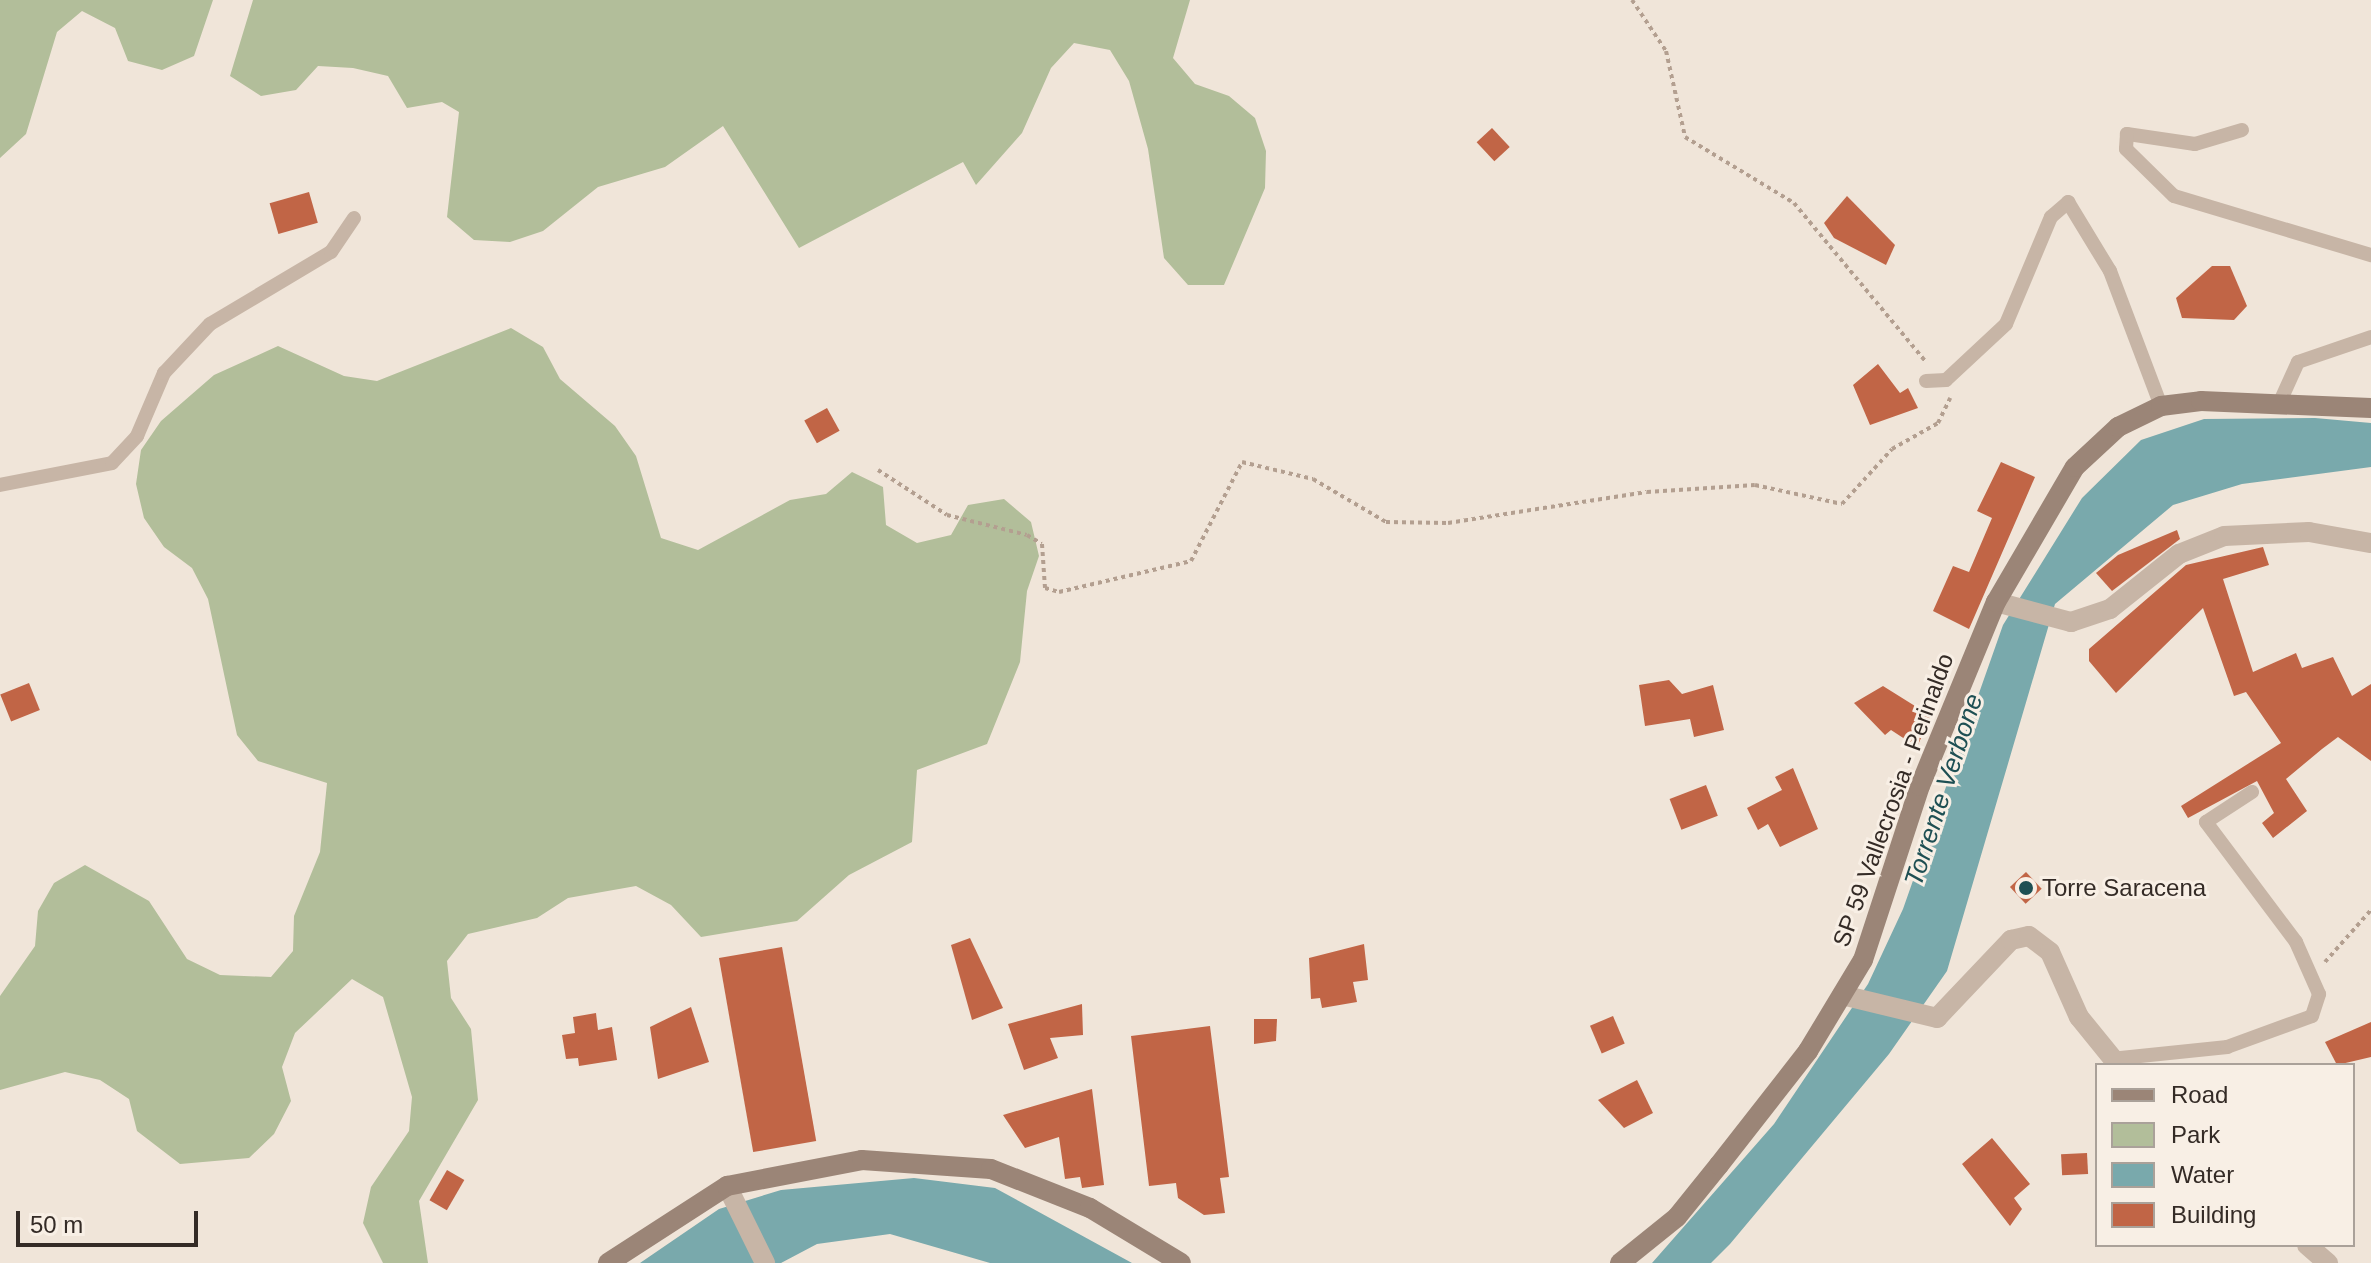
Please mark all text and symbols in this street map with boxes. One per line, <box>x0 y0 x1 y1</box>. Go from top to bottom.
street label: SP 59 Vallecrosia - Perinaldo <box>1826 649 1960 951</box>
water label: Torrente Verbone <box>1898 690 1990 890</box>
place label: Torre Saracena <box>2042 874 2206 902</box>
marker: Torre Saracena <box>2017 879 2035 897</box>
legend <box>2095 1063 2355 1247</box>
text: Road <box>2171 1081 2228 1108</box>
text: Park <box>2171 1121 2220 1148</box>
text: Water <box>2171 1161 2234 1188</box>
scale bar <box>20 1195 202 1245</box>
text: Building <box>2171 1201 2256 1228</box>
text: 50 m <box>30 1211 83 1238</box>

